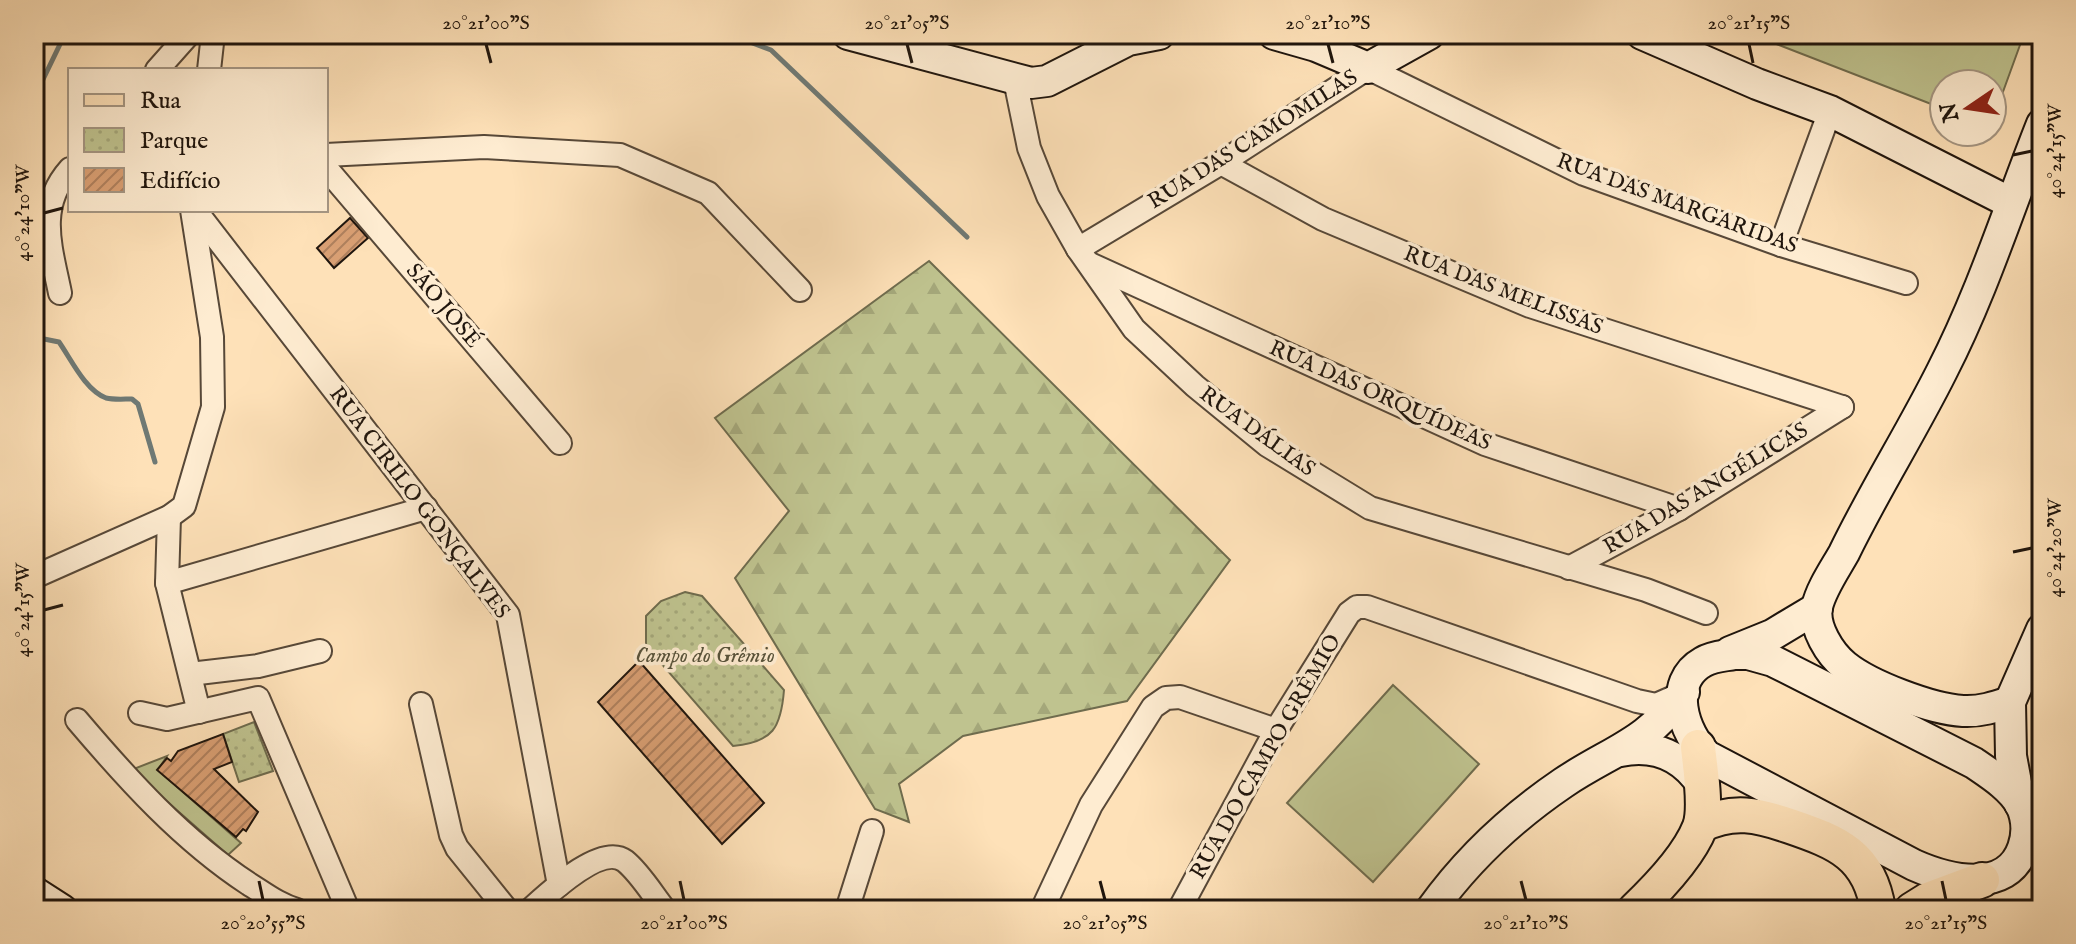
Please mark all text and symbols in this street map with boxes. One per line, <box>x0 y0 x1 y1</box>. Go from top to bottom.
text: 20°21'00"S <box>442 11 530 36</box>
text: 20°21'05"S <box>864 11 950 36</box>
text: 20°21'10"S <box>1285 11 1371 36</box>
text: 20°21'15"S <box>1708 11 1790 36</box>
street label: RUA DAS CAMOMILAS <box>1143 64 1363 216</box>
legend <box>68 68 328 212</box>
north arrow <box>1928 68 2008 148</box>
text: Rua <box>140 86 182 117</box>
text: N <box>1935 100 1966 125</box>
text: 40°24'15"W <box>2043 103 2068 198</box>
text: Parque <box>140 126 208 157</box>
street label: RUA DAS MARGARIDAS <box>1552 147 1802 261</box>
text: 40°24'10"W <box>11 164 36 261</box>
text: Edifício <box>140 166 220 197</box>
street label: RUA DAS MELISSAS <box>1399 240 1607 342</box>
street label: SÃO JOSÉ <box>399 258 487 354</box>
street label: RUA DAS ORQUÍDEAS <box>1265 334 1495 458</box>
street label: RUA CIRILO GONÇALVES <box>322 381 516 625</box>
street label: RUA DÁLIAS <box>1194 381 1320 483</box>
street label: RUA DAS ANGÉLICAS <box>1598 417 1814 561</box>
text: 40°24'20"W <box>2043 498 2068 597</box>
text: 40°24'15"W <box>11 562 36 657</box>
street label: RUA DO CAMPO GRÊMIO <box>1184 630 1348 884</box>
park label: Campo do Grêmio <box>635 642 775 670</box>
text: 20°20'55"S <box>221 911 305 936</box>
text: 20°21'00"S <box>640 911 728 936</box>
text: 20°21'05"S <box>1062 911 1148 936</box>
text: 20°21'10"S <box>1483 911 1569 936</box>
text: 20°21'15"S <box>1905 911 1987 936</box>

